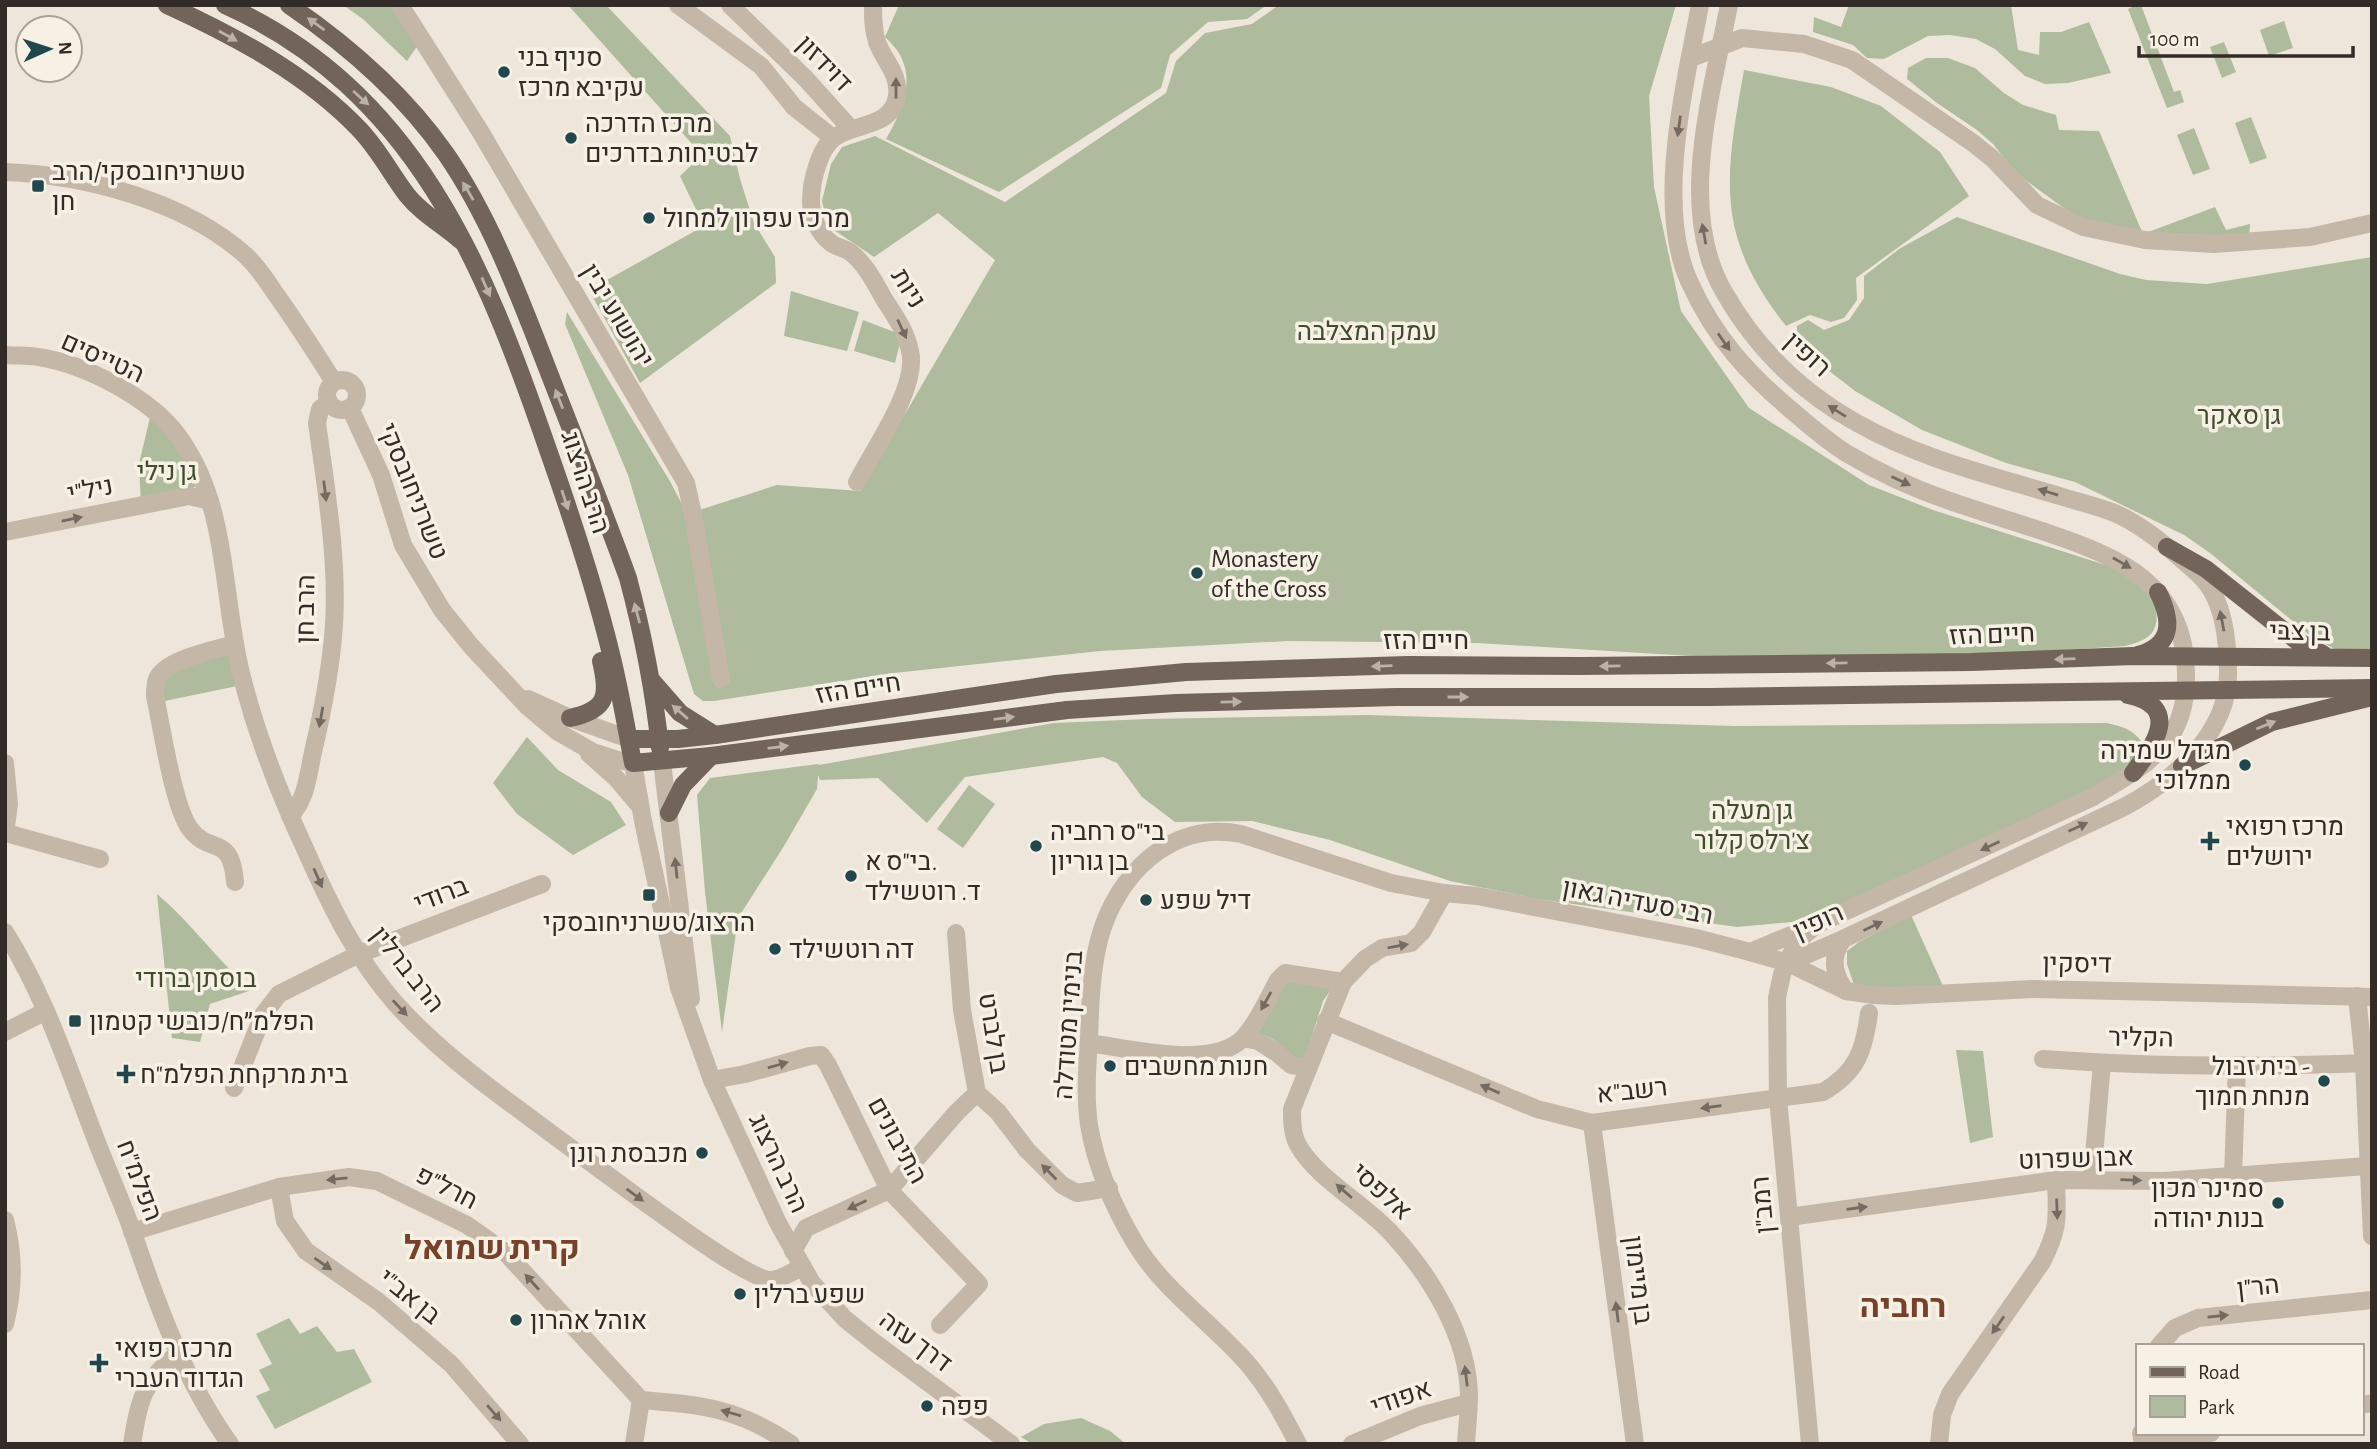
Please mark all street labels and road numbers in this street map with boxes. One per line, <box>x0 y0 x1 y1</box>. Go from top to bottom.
street label: דוידזון <box>792 31 857 97</box>
street label: יהושוע יבין <box>576 259 658 372</box>
street label: ניות <box>886 264 930 313</box>
street label: הטייסים <box>57 328 148 388</box>
street label: רופין <box>1779 328 1835 382</box>
street label: טשרניחובסקי <box>374 420 452 563</box>
street label: הרב הרצוג <box>556 428 614 537</box>
street label: ניל"י <box>65 473 115 507</box>
street label: הרב חן <box>292 574 320 644</box>
street label: בן צבי <box>2269 618 2331 646</box>
street label: חיים הזז <box>1949 621 2035 649</box>
street label: חיים הזז <box>1383 628 1469 654</box>
street label: חיים הזז <box>814 669 903 709</box>
street label: ברודי <box>411 873 472 917</box>
street label: רבי סעדיה גאון <box>1560 875 1715 929</box>
street label: רופין <box>1789 899 1847 944</box>
street label: הרב ברלין <box>366 922 449 1017</box>
street label: בנימין מטודלה <box>1051 949 1087 1101</box>
street label: דיסקין <box>2042 950 2112 978</box>
street label: בן לברט <box>974 991 1012 1076</box>
street label: הקליר <box>2108 1024 2174 1052</box>
street label: רשב"א <box>1595 1074 1669 1108</box>
street label: התיבונים <box>863 1093 931 1188</box>
street label: הרב הרצוג <box>744 1110 812 1217</box>
street label: הפלמ"ח <box>112 1136 166 1224</box>
street label: אבן שפרוט <box>2018 1144 2134 1174</box>
street label: אלפסי <box>1346 1158 1416 1225</box>
street label: חרל"פ <box>411 1161 482 1214</box>
street label: רמב"ן <box>1748 1175 1778 1235</box>
street label: בן מיימון <box>1620 1234 1656 1326</box>
street label: בן אב"י <box>374 1264 445 1329</box>
street label: הר"ן <box>2235 1272 2281 1302</box>
street label: דרך עזה <box>874 1306 956 1377</box>
street label: אפודי <box>1368 1376 1435 1420</box>

